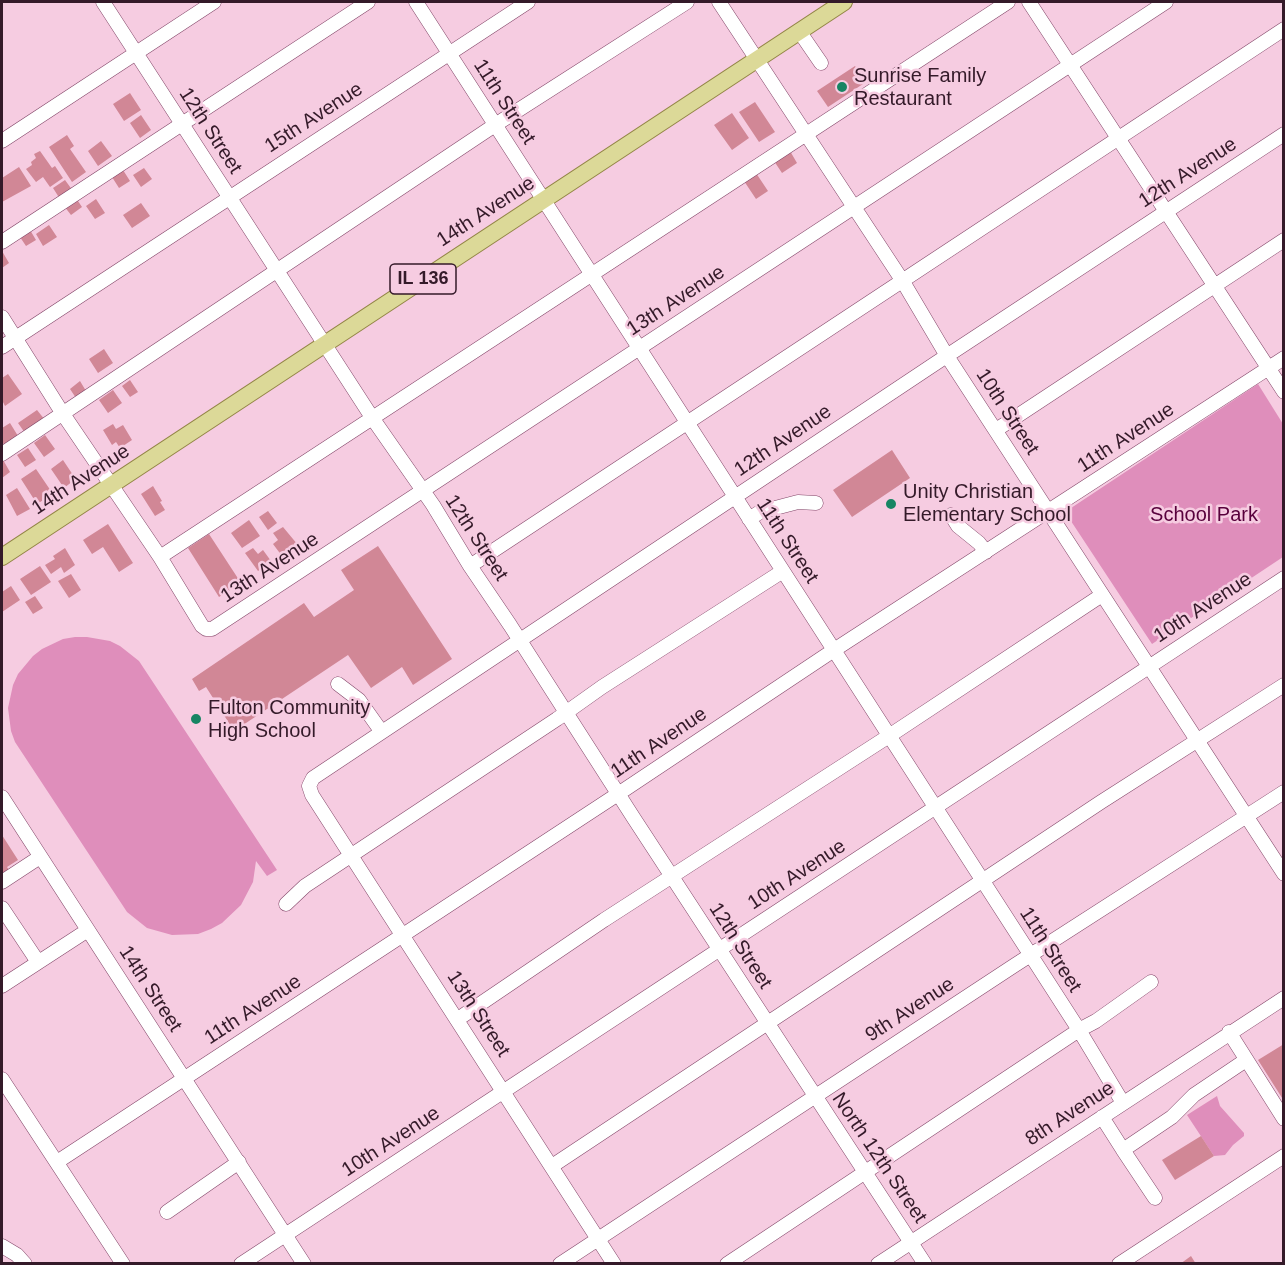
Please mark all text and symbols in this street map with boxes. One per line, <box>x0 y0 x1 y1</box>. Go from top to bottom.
street label: 11th Street <box>468 55 540 149</box>
place label: Sunrise Family Restaurant <box>854 64 986 111</box>
street label: 15th Avenue <box>261 77 367 159</box>
marker: Sunrise Family Restaurant <box>835 80 849 94</box>
street label: 12th Street <box>173 83 247 179</box>
street label: 12th Avenue <box>1135 132 1241 214</box>
street label: 14th Avenue <box>433 171 539 253</box>
street label: 13th Avenue <box>623 260 729 342</box>
road number: IL 136 <box>390 264 456 294</box>
street label: 10th Street <box>970 364 1044 460</box>
street label: 11th Avenue <box>1073 398 1179 478</box>
street label: 12th Avenue <box>730 400 836 482</box>
street label: 14th Avenue <box>28 439 134 521</box>
place label: Unity Christian Elementary School <box>903 480 1071 527</box>
street label: 12th Street <box>439 490 513 586</box>
street label: 11th Street <box>751 494 823 588</box>
marker: Unity Christian Elementary School <box>884 497 898 511</box>
park label: School Park <box>1150 503 1258 527</box>
street label: 13th Avenue <box>217 527 323 609</box>
street label: 10th Avenue <box>1150 567 1256 649</box>
place label: Fulton Community High School <box>208 696 370 743</box>
street label: 11th Avenue <box>606 702 712 784</box>
marker: Fulton Community High School <box>189 712 203 726</box>
street label: 10th Avenue <box>744 834 850 916</box>
street label: 12th Street <box>703 898 777 994</box>
street label: 11th Street <box>1014 903 1086 997</box>
street label: 14th Street <box>113 941 187 1037</box>
street label: 13th Street <box>441 966 515 1062</box>
street label: 11th Avenue <box>200 970 306 1050</box>
street label: 9th Avenue <box>861 972 959 1048</box>
street label: 8th Avenue <box>1021 1076 1119 1152</box>
street label: North 12th Street <box>826 1088 932 1228</box>
street label: 10th Avenue <box>338 1101 444 1183</box>

